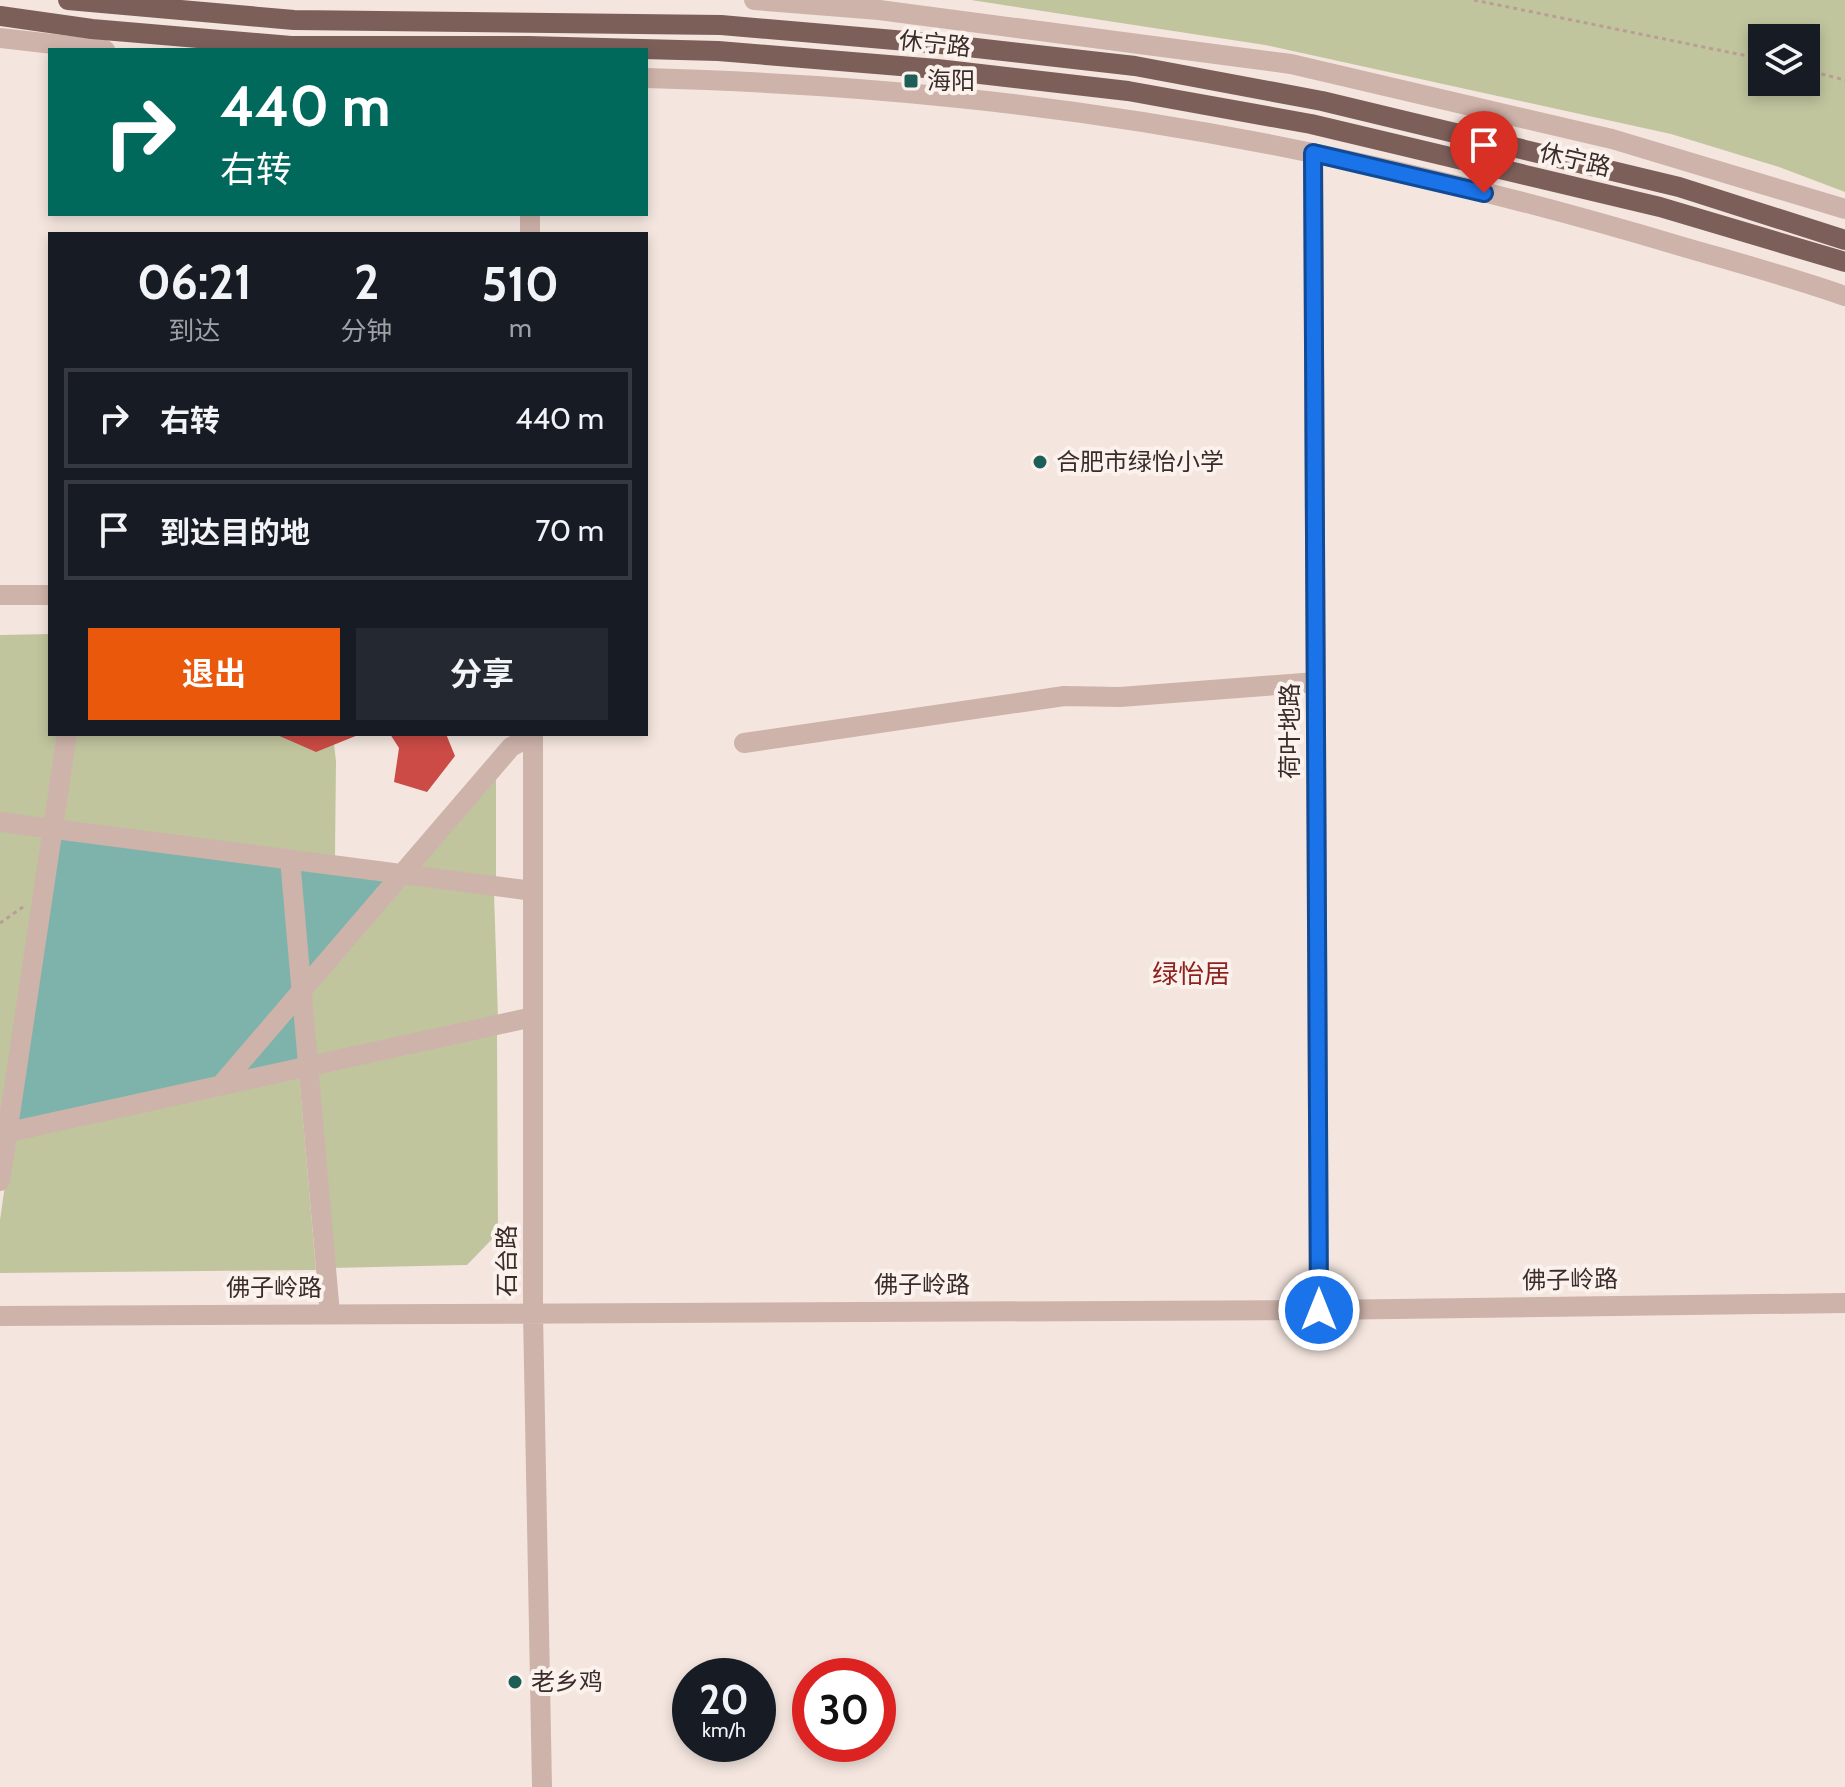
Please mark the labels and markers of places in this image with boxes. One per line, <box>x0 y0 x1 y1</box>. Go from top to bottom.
place label: 海阳 <box>927 66 975 95</box>
marker: 海阳 <box>902 72 920 90</box>
pin <box>1450 111 1518 193</box>
place label: 合肥市绿怡小学 <box>1056 447 1224 476</box>
marker: 合肥市绿怡小学 <box>1031 453 1049 471</box>
place label: 老乡鸡 <box>531 1667 603 1696</box>
marker: 老乡鸡 <box>506 1673 524 1691</box>

